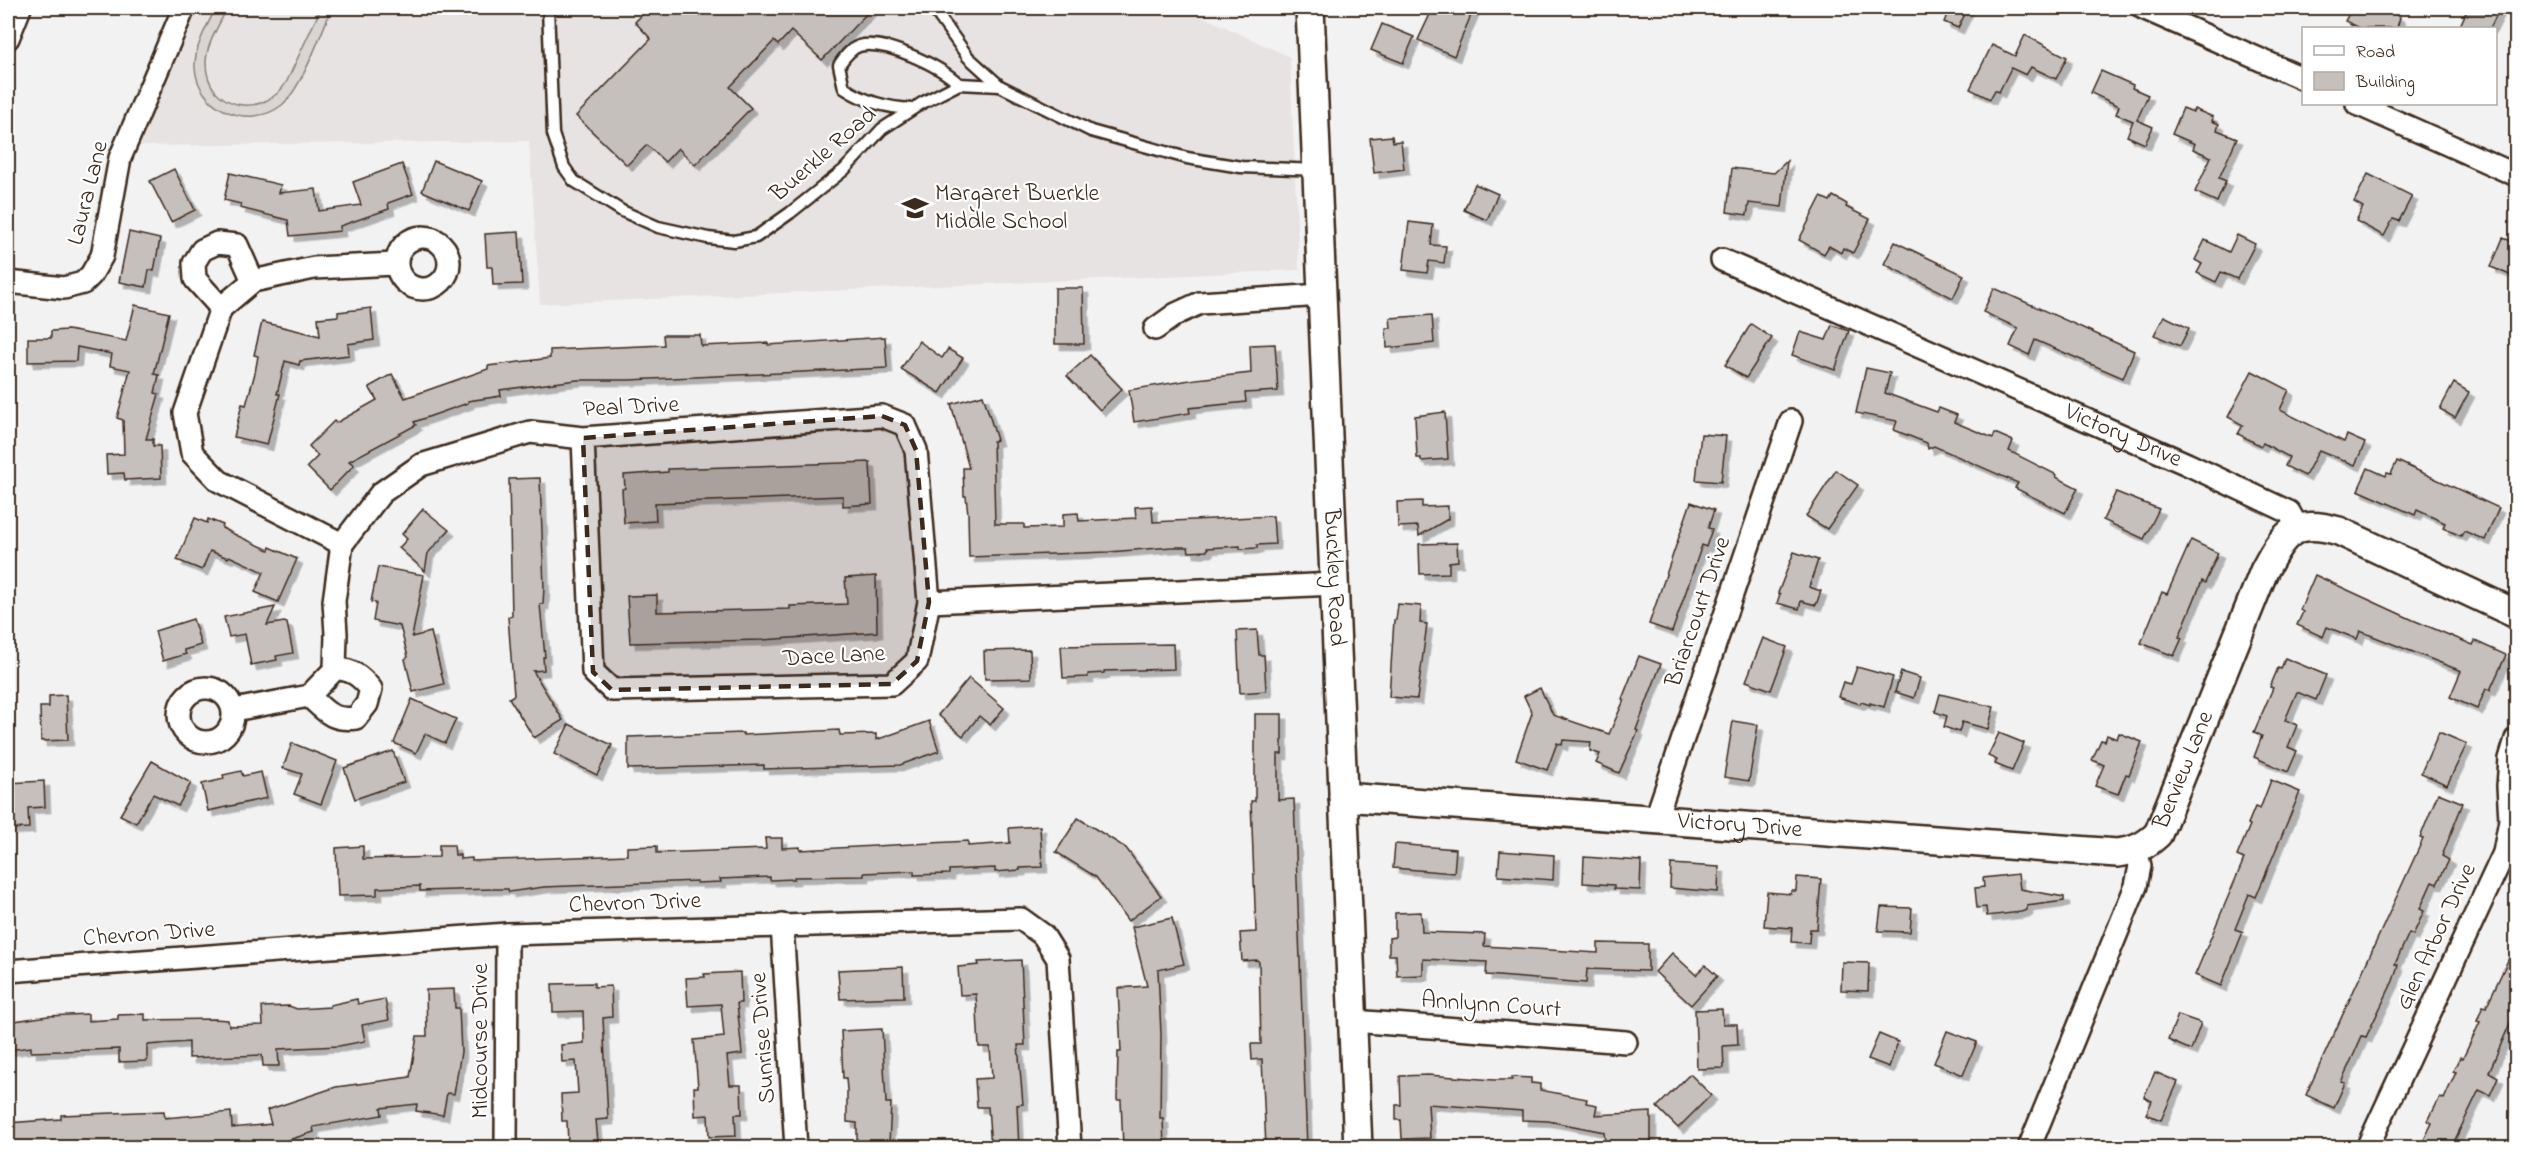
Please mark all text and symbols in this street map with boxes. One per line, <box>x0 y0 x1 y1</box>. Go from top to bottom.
legend <box>2302 27 2497 105</box>
text: Road <box>2356 40 2395 66</box>
text: Building <box>2355 70 2415 97</box>
street label: Buerkle Road <box>762 98 885 212</box>
street label: Laura Lane <box>59 137 119 249</box>
place label: Margaret Buerkle Middle School <box>935 177 1100 240</box>
school or university icon: Margaret Buerkle Middle School <box>900 193 930 223</box>
street label: Peal Drive <box>582 388 680 428</box>
street label: Victory Drive <box>2058 394 2188 477</box>
street label: Buckley Road <box>1314 507 1354 647</box>
street label: Briarcourt Drive <box>1657 532 1741 693</box>
street label: Dace Lane <box>781 637 886 677</box>
street label: Berview Lane <box>2144 705 2223 836</box>
street label: Victory Drive <box>1675 804 1804 848</box>
street label: Glen Arbor Drive <box>2388 858 2486 1016</box>
street label: Chevron Drive <box>568 884 702 924</box>
street label: Chevron Drive <box>82 913 217 957</box>
street label: Midcourse Drive <box>464 963 499 1119</box>
street label: Sunrise Drive <box>742 971 786 1105</box>
street label: Annlynn Court <box>1420 984 1562 1029</box>

